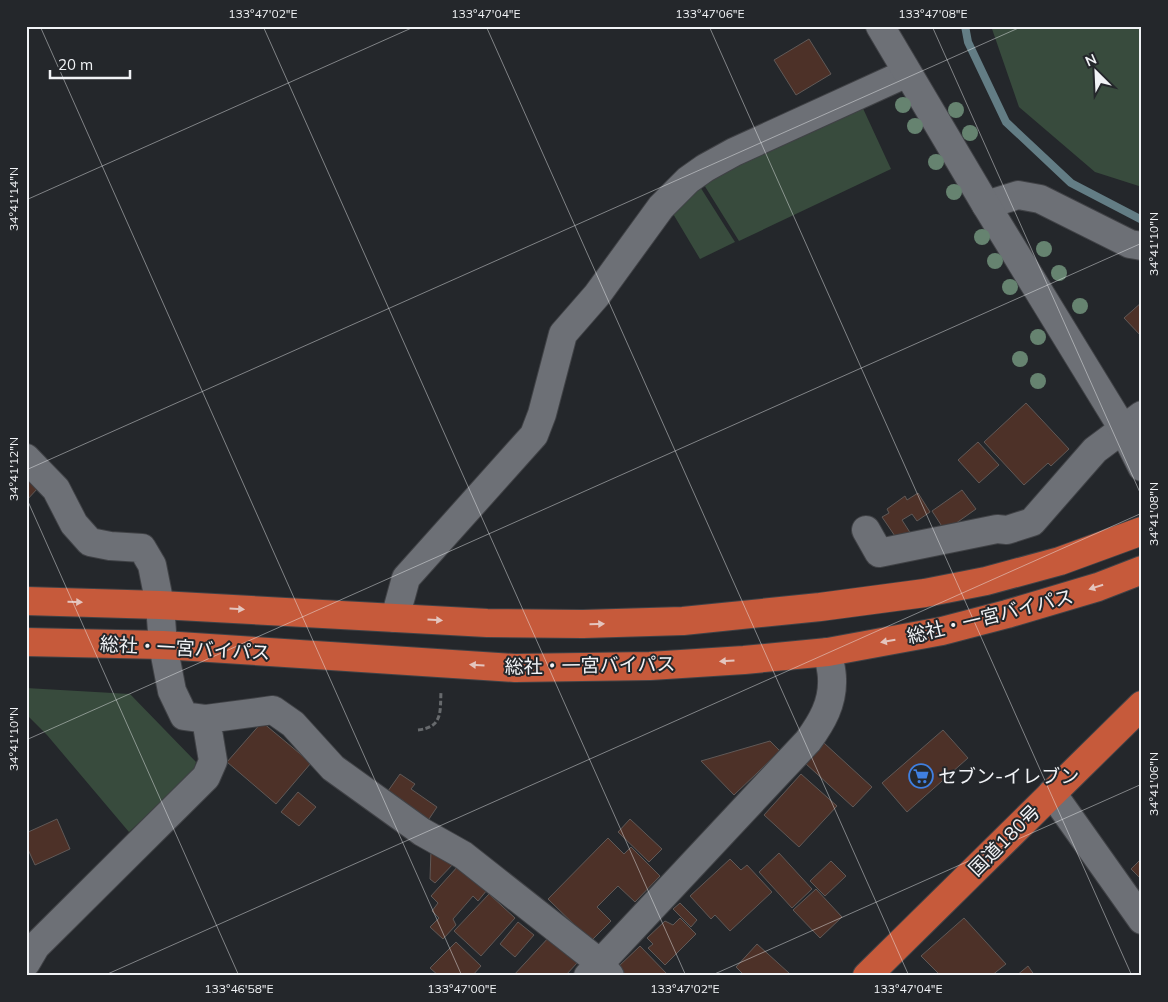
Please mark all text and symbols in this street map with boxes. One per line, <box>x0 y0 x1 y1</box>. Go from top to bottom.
text: 133°47'02"E <box>228 6 298 21</box>
text: 133°47'04"E <box>451 6 521 21</box>
text: 133°47'06"E <box>675 6 745 21</box>
text: 133°47'08"E <box>898 6 968 21</box>
scale bar <box>50 48 130 80</box>
north arrow <box>1070 48 1120 98</box>
text: N <box>1082 50 1099 70</box>
text: 20 m <box>58 55 93 74</box>
text: 34°41'14"N <box>6 167 21 231</box>
text: 34°41'10"N <box>1146 212 1161 276</box>
text: 34°41'12"N <box>6 437 21 501</box>
text: 34°41'08"N <box>1146 482 1161 546</box>
street label: 総社・一宮バイパス <box>904 584 1076 648</box>
one-way arrow <box>1088 584 1103 592</box>
one-way arrow <box>67 598 83 606</box>
one-way arrow <box>230 606 246 614</box>
one-way arrow <box>427 616 443 624</box>
one-way arrow <box>589 620 605 628</box>
street label: 総社・一宮バイパス <box>99 632 271 664</box>
one-way arrow <box>881 637 896 645</box>
street label: 総社・一宮バイパス <box>504 652 676 678</box>
one-way arrow <box>719 658 735 666</box>
one-way arrow <box>469 661 485 669</box>
text: 34°41'10"N <box>6 707 21 771</box>
text: 34°41'06"N <box>1146 752 1161 816</box>
supermarket icon: セブン-イレブン <box>908 763 934 789</box>
place label: セブン-イレブン <box>938 764 1079 788</box>
street label: 国道180号 <box>963 799 1045 881</box>
text: 133°46'58"E <box>204 981 274 996</box>
text: 133°47'00"E <box>427 981 497 996</box>
text: 133°47'02"E <box>650 981 720 996</box>
text: 133°47'04"E <box>873 981 943 996</box>

